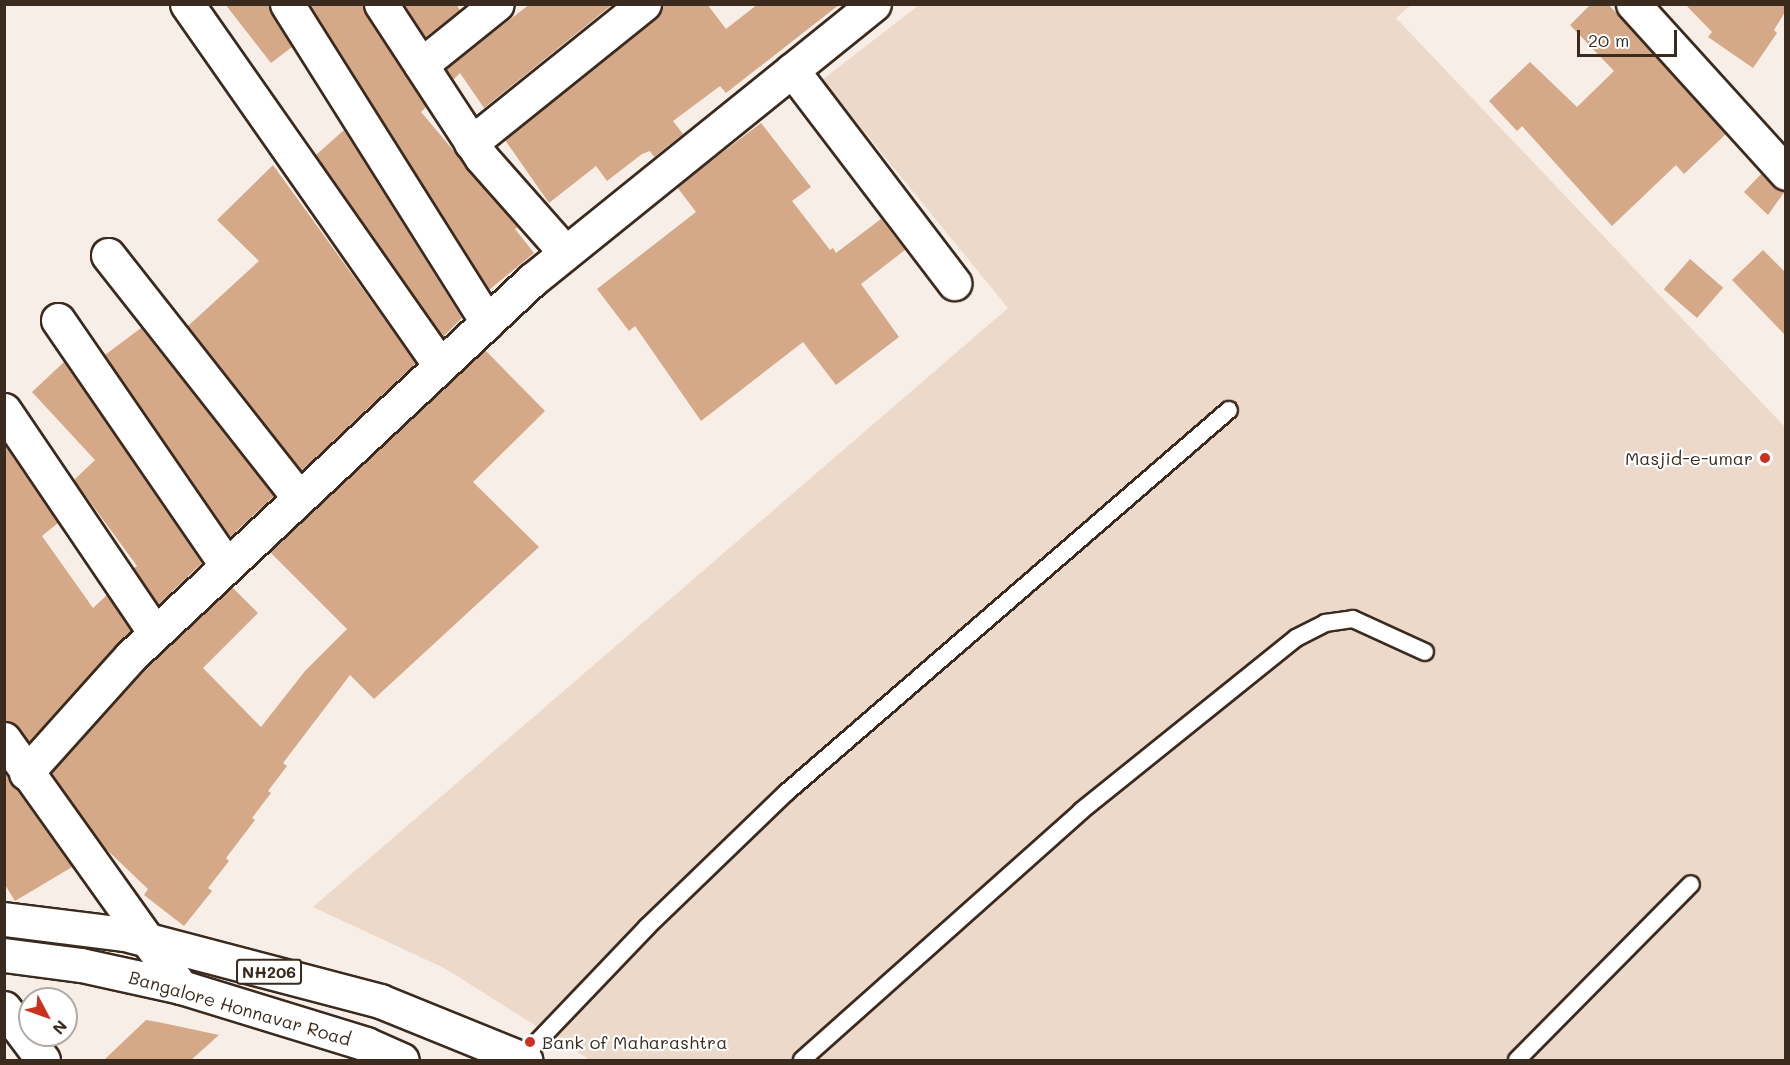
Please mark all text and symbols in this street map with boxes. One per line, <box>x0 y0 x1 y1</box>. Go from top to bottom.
scale bar <box>1580 18 1680 56</box>
text: 20 m <box>1588 28 1629 52</box>
place label: Masjid-e-umar <box>1625 447 1753 469</box>
marker: Masjid-e-umar <box>1758 451 1772 465</box>
road number: NH206 <box>236 959 302 985</box>
street label: Bangalore Honnavar Road <box>126 966 354 1050</box>
north arrow <box>18 987 78 1047</box>
text: N <box>49 1016 72 1039</box>
place label: Bank of Maharashtra <box>542 1031 727 1053</box>
marker: Bank of Maharashtra <box>523 1035 537 1049</box>

